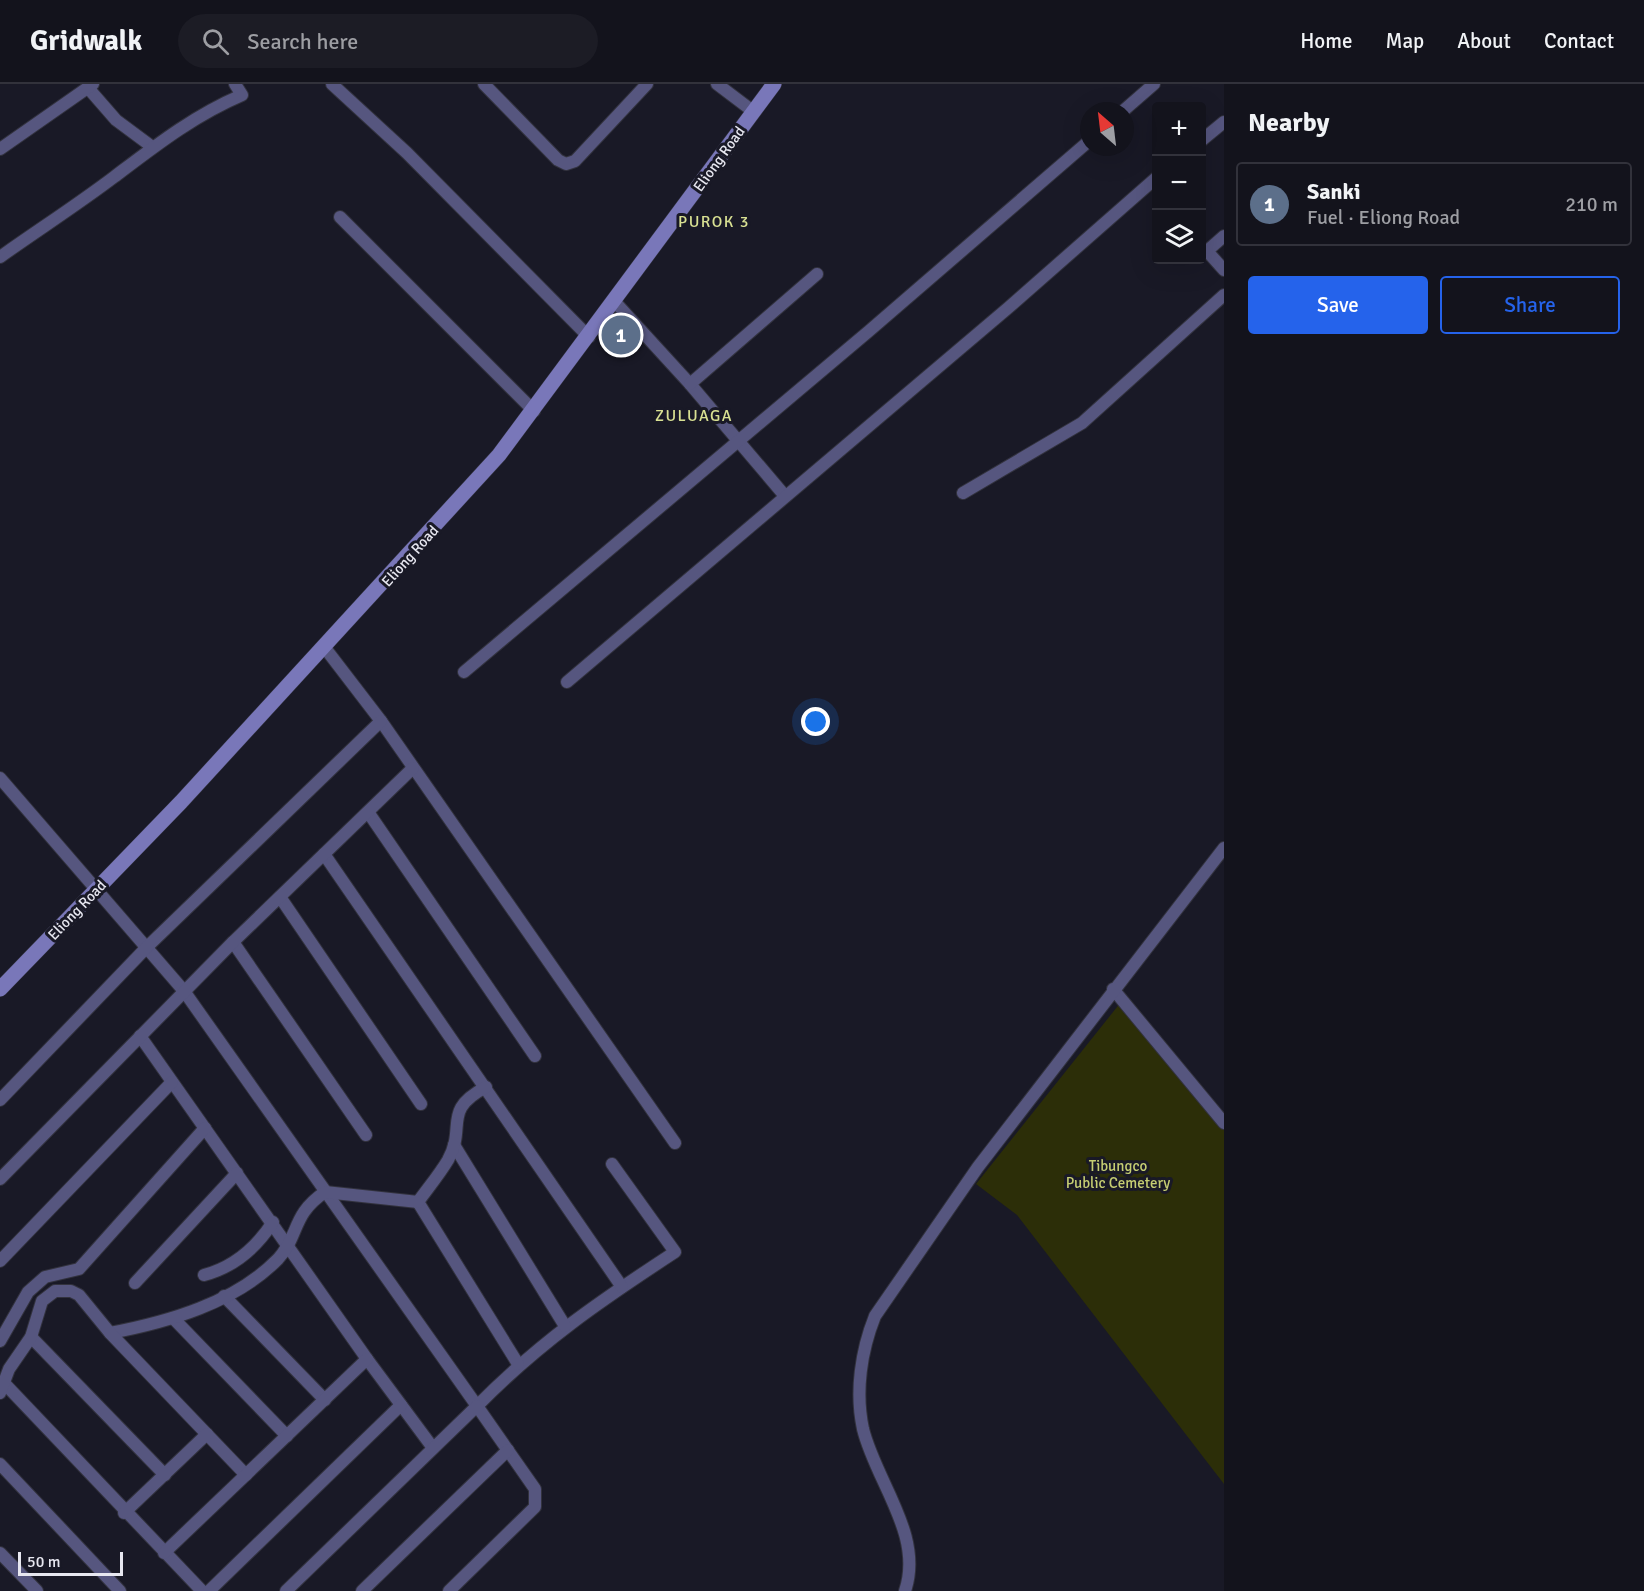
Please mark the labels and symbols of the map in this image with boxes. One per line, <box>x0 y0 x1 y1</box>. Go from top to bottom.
north arrow <box>1080 102 1134 156</box>
street label: Eliong Road <box>689 123 749 195</box>
district label: PUROK 3 <box>678 212 750 232</box>
pin: 1 <box>602 312 640 358</box>
district label: ZULUAGA <box>655 406 733 426</box>
street label: Eliong Road <box>378 522 442 590</box>
your location <box>801 707 830 736</box>
street label: Eliong Road <box>44 876 110 944</box>
park label: Tibungco Public Cemetery <box>1066 1157 1170 1192</box>
scale bar <box>18 1549 123 1576</box>

